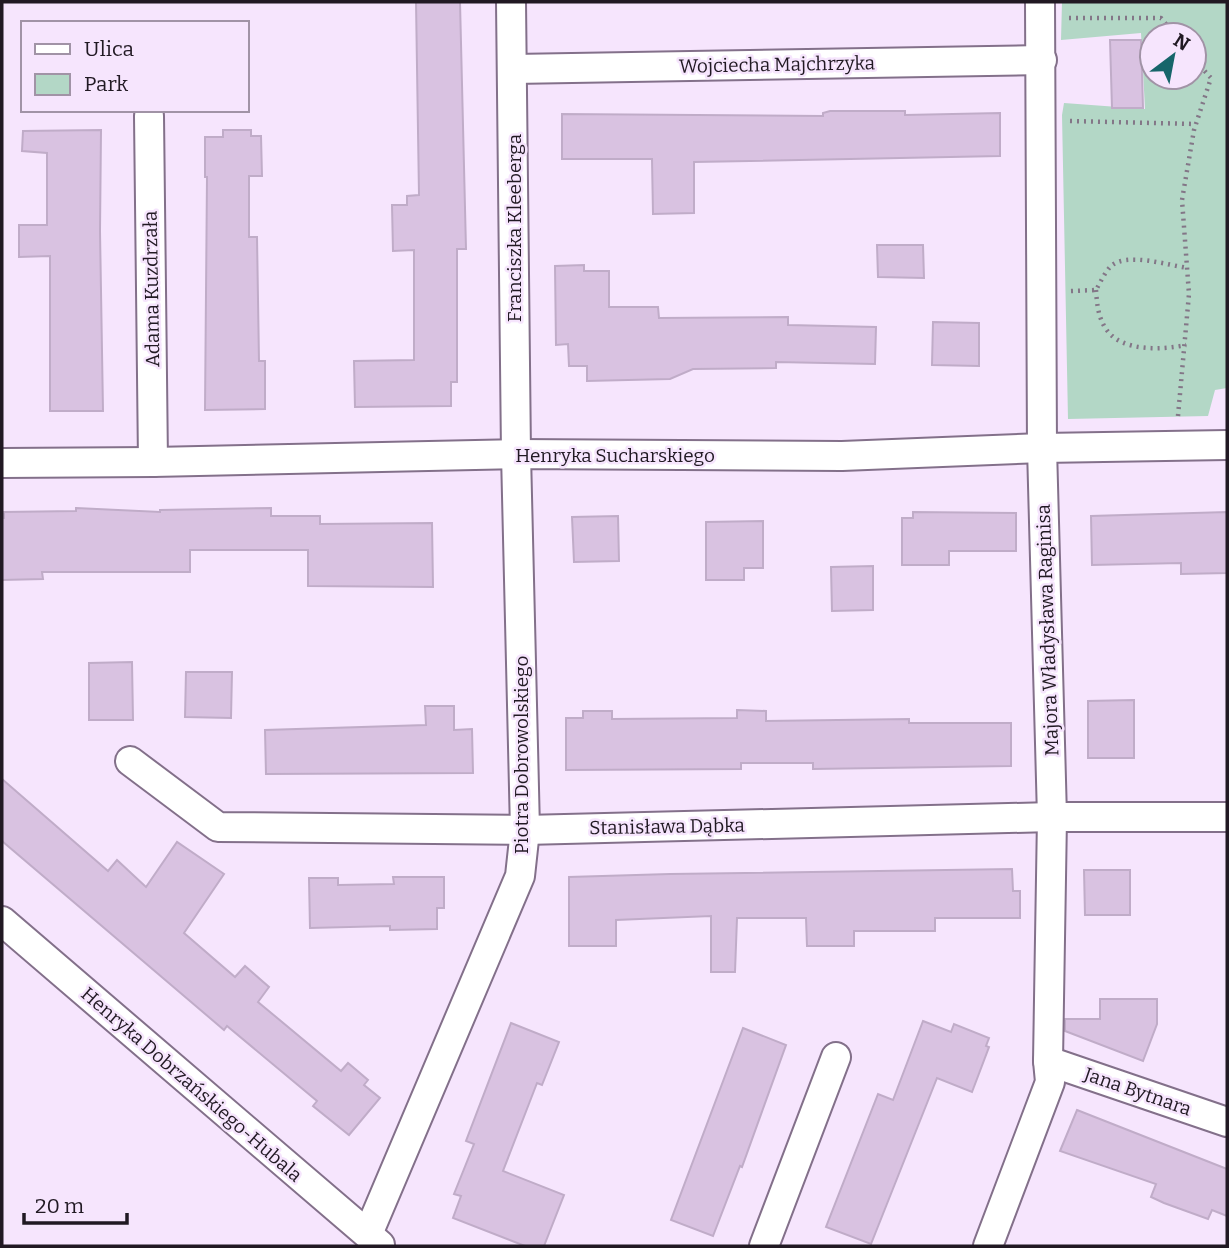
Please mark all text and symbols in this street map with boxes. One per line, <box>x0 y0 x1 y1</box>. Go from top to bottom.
legend <box>21 21 248 112</box>
north arrow <box>1138 21 1208 91</box>
text: N <box>1169 28 1194 56</box>
text: Ulica <box>84 36 134 62</box>
street label: Wojciecha Majchrzyka <box>679 51 876 78</box>
text: Park <box>84 71 128 97</box>
street label: Franciszka Kleeberga <box>503 133 526 322</box>
street label: Adama Kuzdrzała <box>139 210 164 367</box>
street label: Henryka Sucharskiego <box>515 444 715 467</box>
street label: Majora Władysława Raginisa <box>1032 503 1063 756</box>
street label: Piotra Dobrowolskiego <box>510 656 533 854</box>
street label: Stanisława Dąbka <box>589 814 746 839</box>
street label: Henryka Dobrzańskiego-Hubala <box>77 982 307 1187</box>
street label: Jana Bytnara <box>1080 1062 1195 1121</box>
scale bar <box>24 1182 128 1226</box>
text: 20 m <box>35 1193 84 1219</box>

